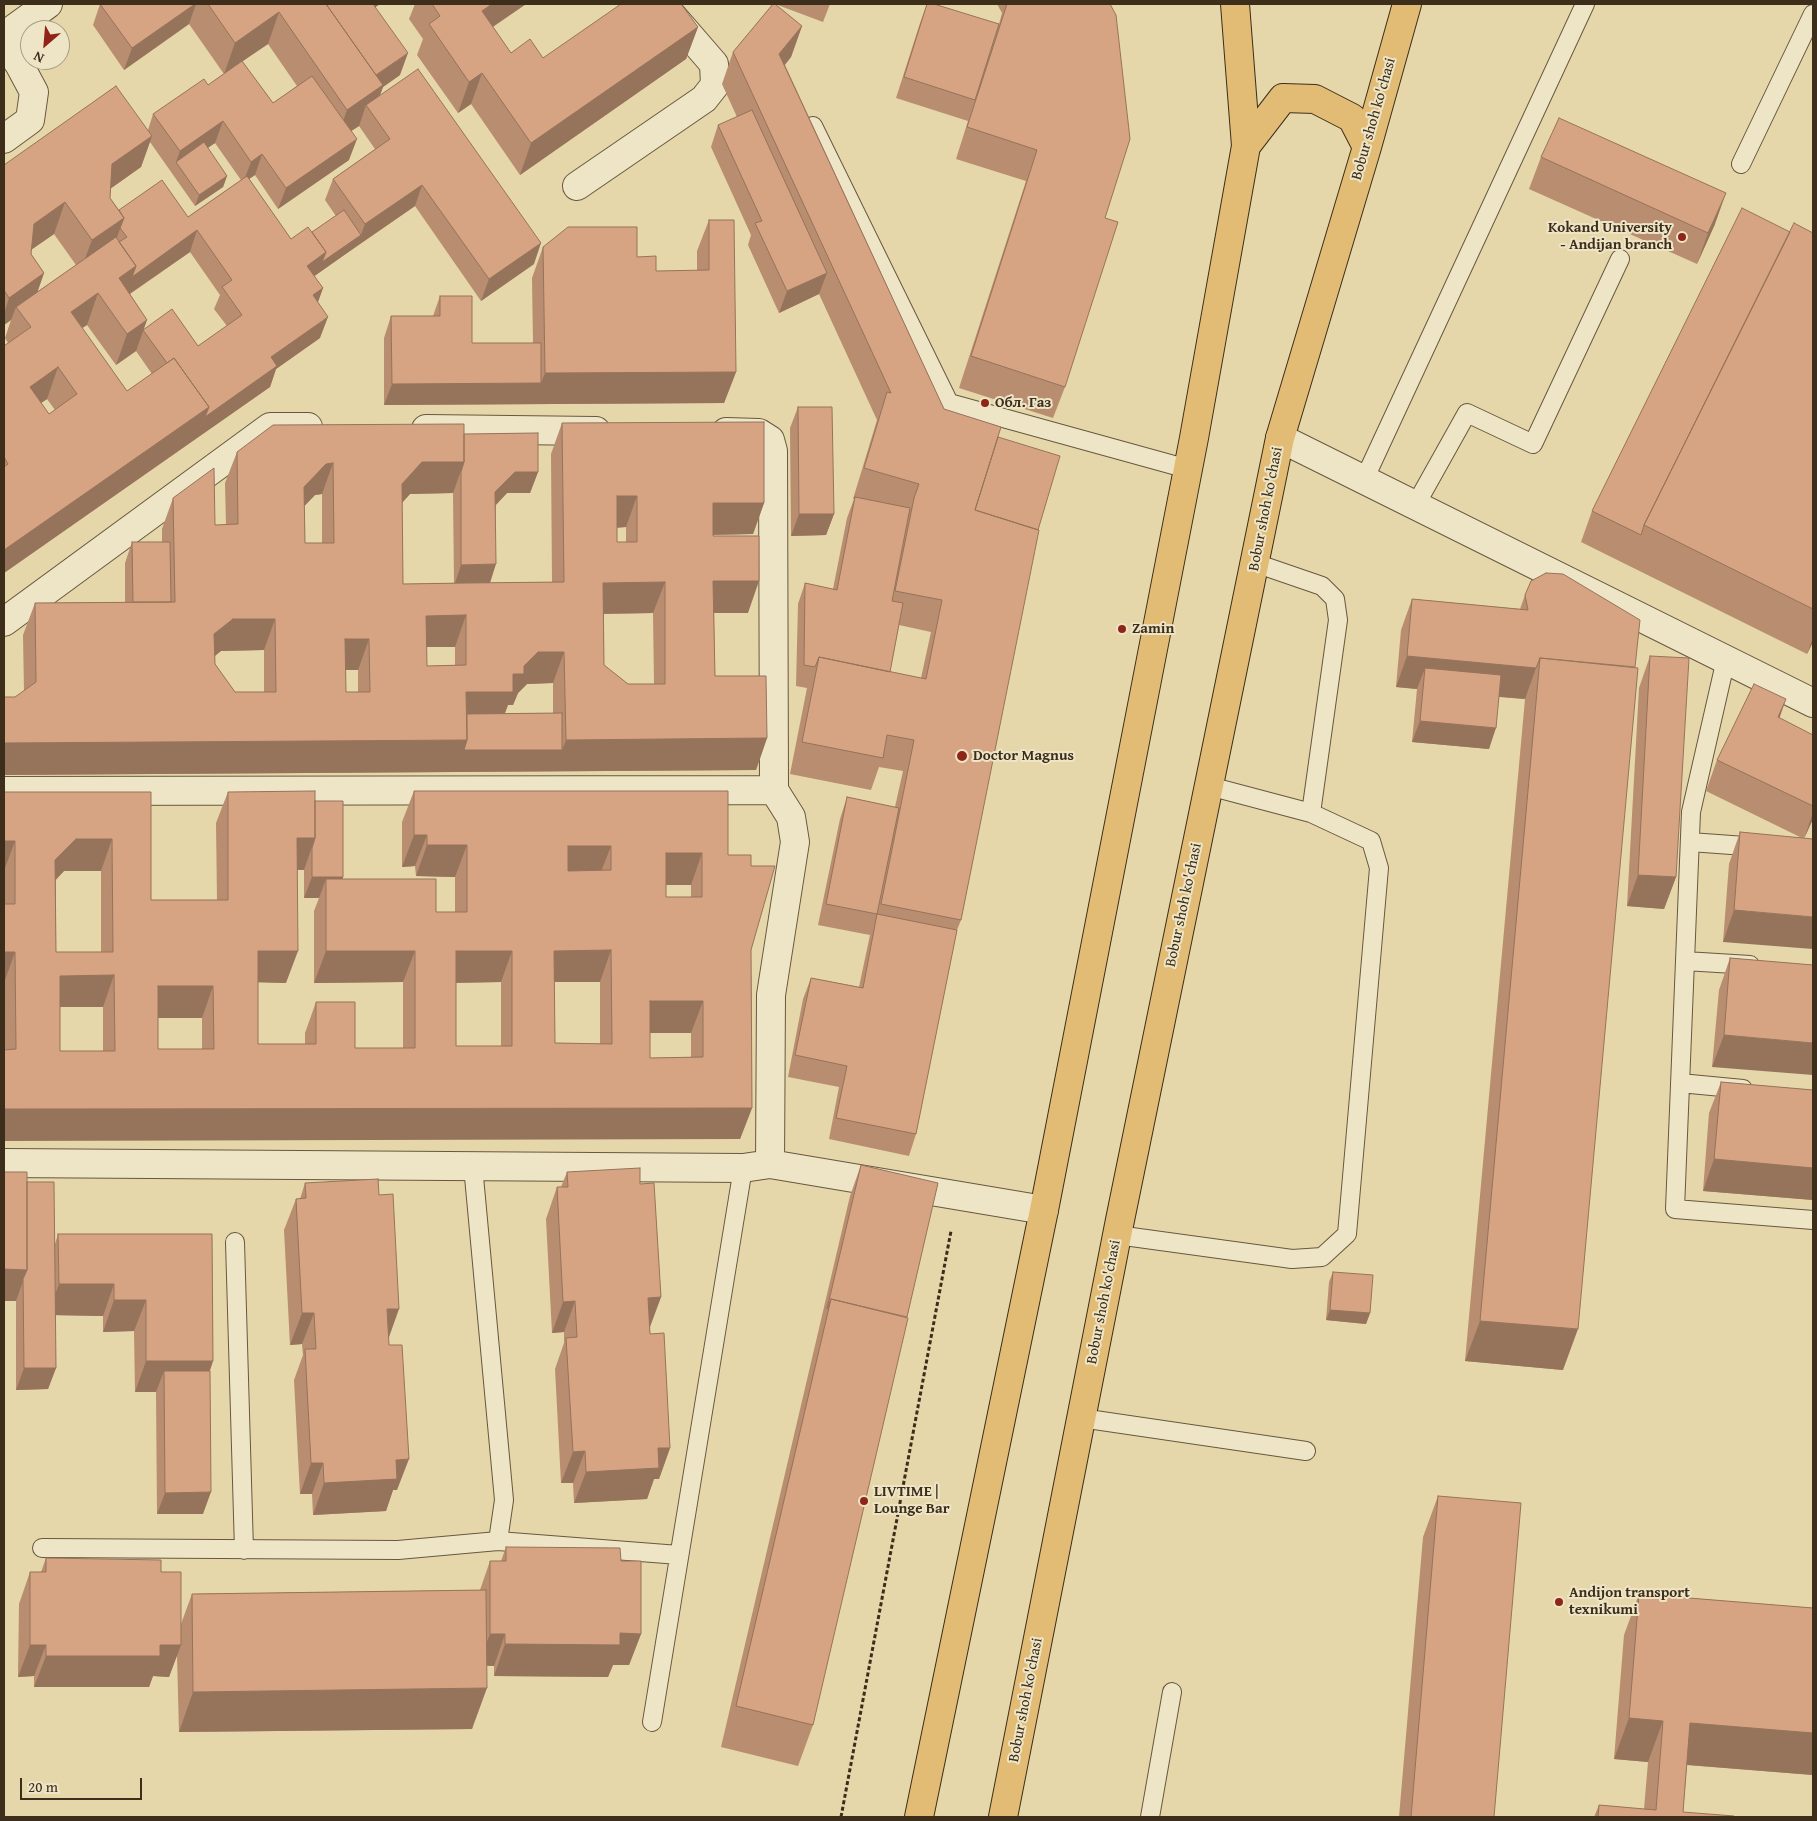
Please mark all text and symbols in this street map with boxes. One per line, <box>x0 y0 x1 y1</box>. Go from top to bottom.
north arrow <box>20 20 70 70</box>
text: N <box>30 46 47 69</box>
street label: Bobur shoh ko'chasi <box>1348 56 1400 182</box>
place label: Kokand University - Andijan branch <box>1548 219 1672 254</box>
marker: Kokand University - Andijan branch <box>1676 231 1688 243</box>
place label: Обл. Газ <box>995 394 1051 412</box>
marker: Обл. Газ <box>979 397 991 409</box>
street label: Bobur shoh ko'chasi <box>1245 445 1287 573</box>
place label: Zamin <box>1132 620 1174 638</box>
marker: Zamin <box>1116 623 1128 635</box>
place label: Doctor Magnus <box>973 747 1074 765</box>
marker: Doctor Magnus <box>955 749 969 763</box>
street label: Bobur shoh ko'chasi <box>1162 841 1206 969</box>
street label: Bobur shoh ko'chasi <box>1083 1238 1125 1366</box>
place label: LIVTIME | Lounge Bar <box>874 1483 950 1518</box>
marker: LIVTIME | Lounge Bar <box>858 1495 870 1507</box>
place label: Andijon transport texnikumi <box>1569 1584 1690 1619</box>
marker: Andijon transport texnikumi <box>1553 1596 1565 1608</box>
street label: Bobur shoh ko'chasi <box>1005 1636 1047 1764</box>
scale bar <box>22 1768 145 1800</box>
text: 20 m <box>28 1776 58 1797</box>

